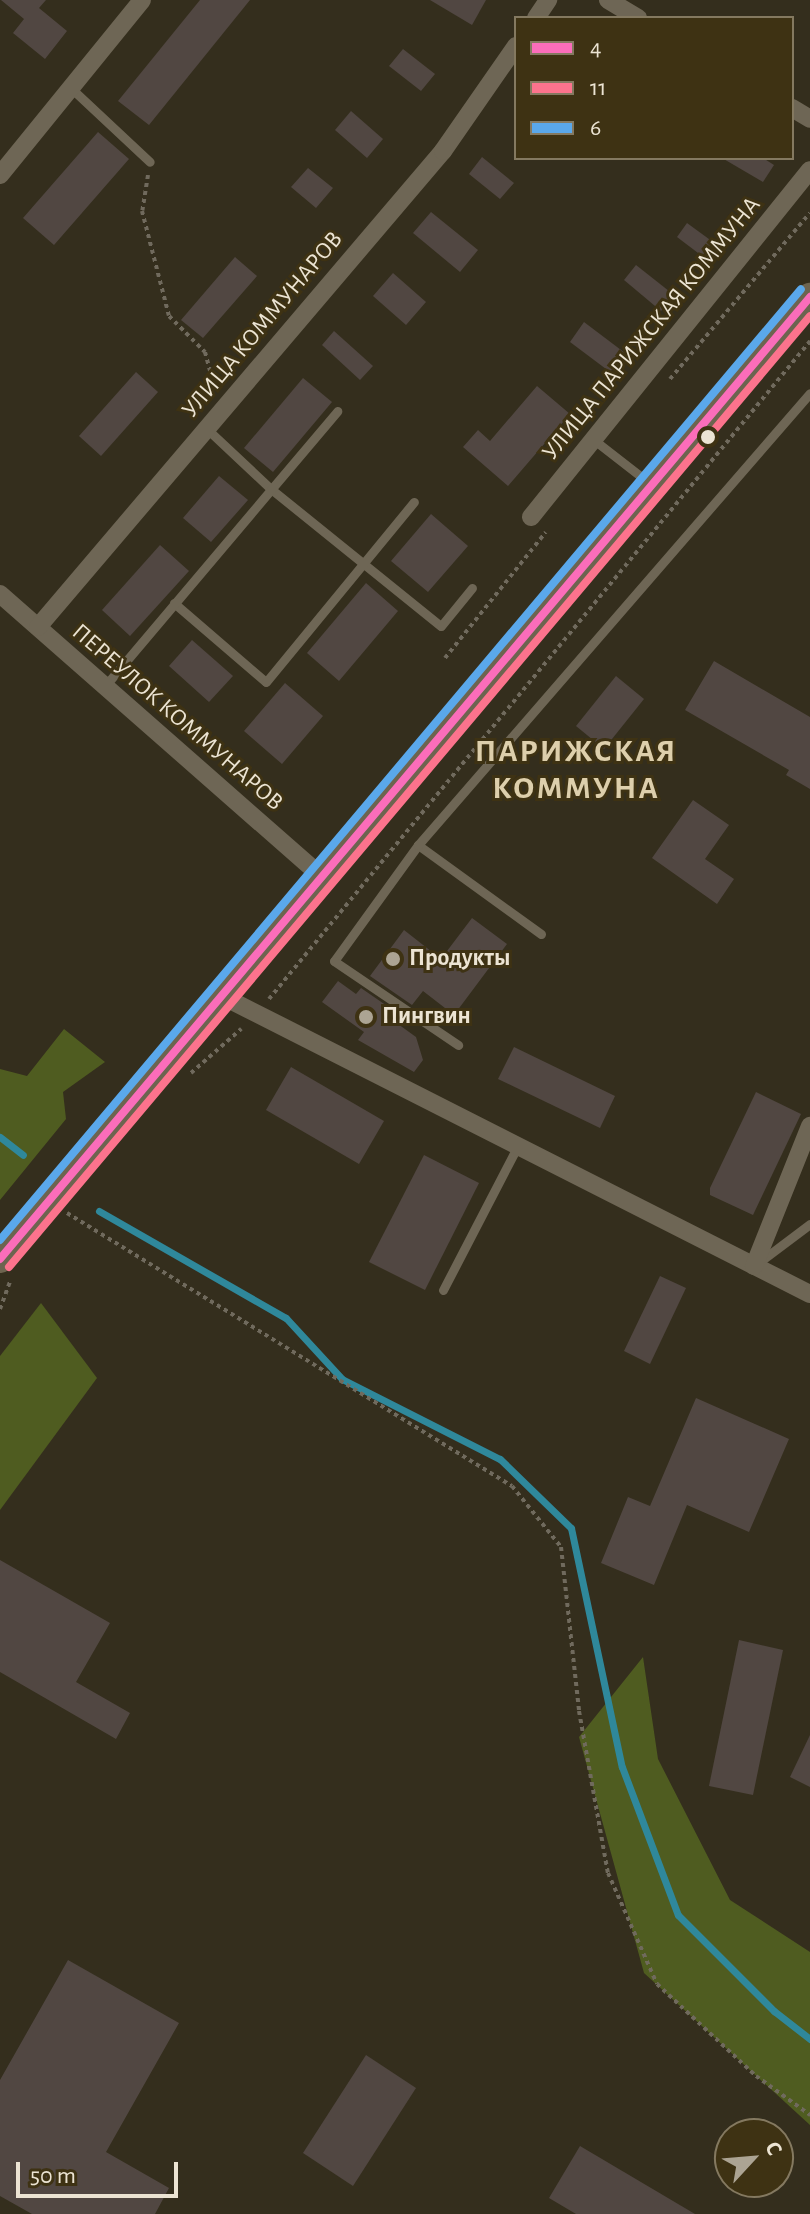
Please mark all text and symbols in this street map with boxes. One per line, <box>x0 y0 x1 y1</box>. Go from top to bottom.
legend <box>514 16 794 160</box>
text: 4 <box>590 36 602 60</box>
text: 11 <box>590 76 607 100</box>
text: 6 <box>590 116 601 140</box>
street label: УЛИЦА ПАРИЖСКАЯ КОММУНА <box>537 192 767 466</box>
street label: УЛИЦА КОММУНАРОВ <box>176 226 350 424</box>
unlabelled marker <box>700 429 716 445</box>
street label: ПЕРЕУЛОК КОММУНАРОВ <box>65 618 289 818</box>
district label: ПАРИЖСКАЯ КОММУНА <box>475 733 677 808</box>
place label: Продукты <box>409 945 510 973</box>
marker: Продукты <box>384 950 402 968</box>
place label: Пингвин <box>382 1003 471 1031</box>
marker: Пингвин <box>357 1008 375 1026</box>
north arrow <box>714 2118 794 2198</box>
text: С <box>761 2138 786 2159</box>
scale bar <box>20 2146 182 2196</box>
text: 50 m <box>30 2164 76 2188</box>

